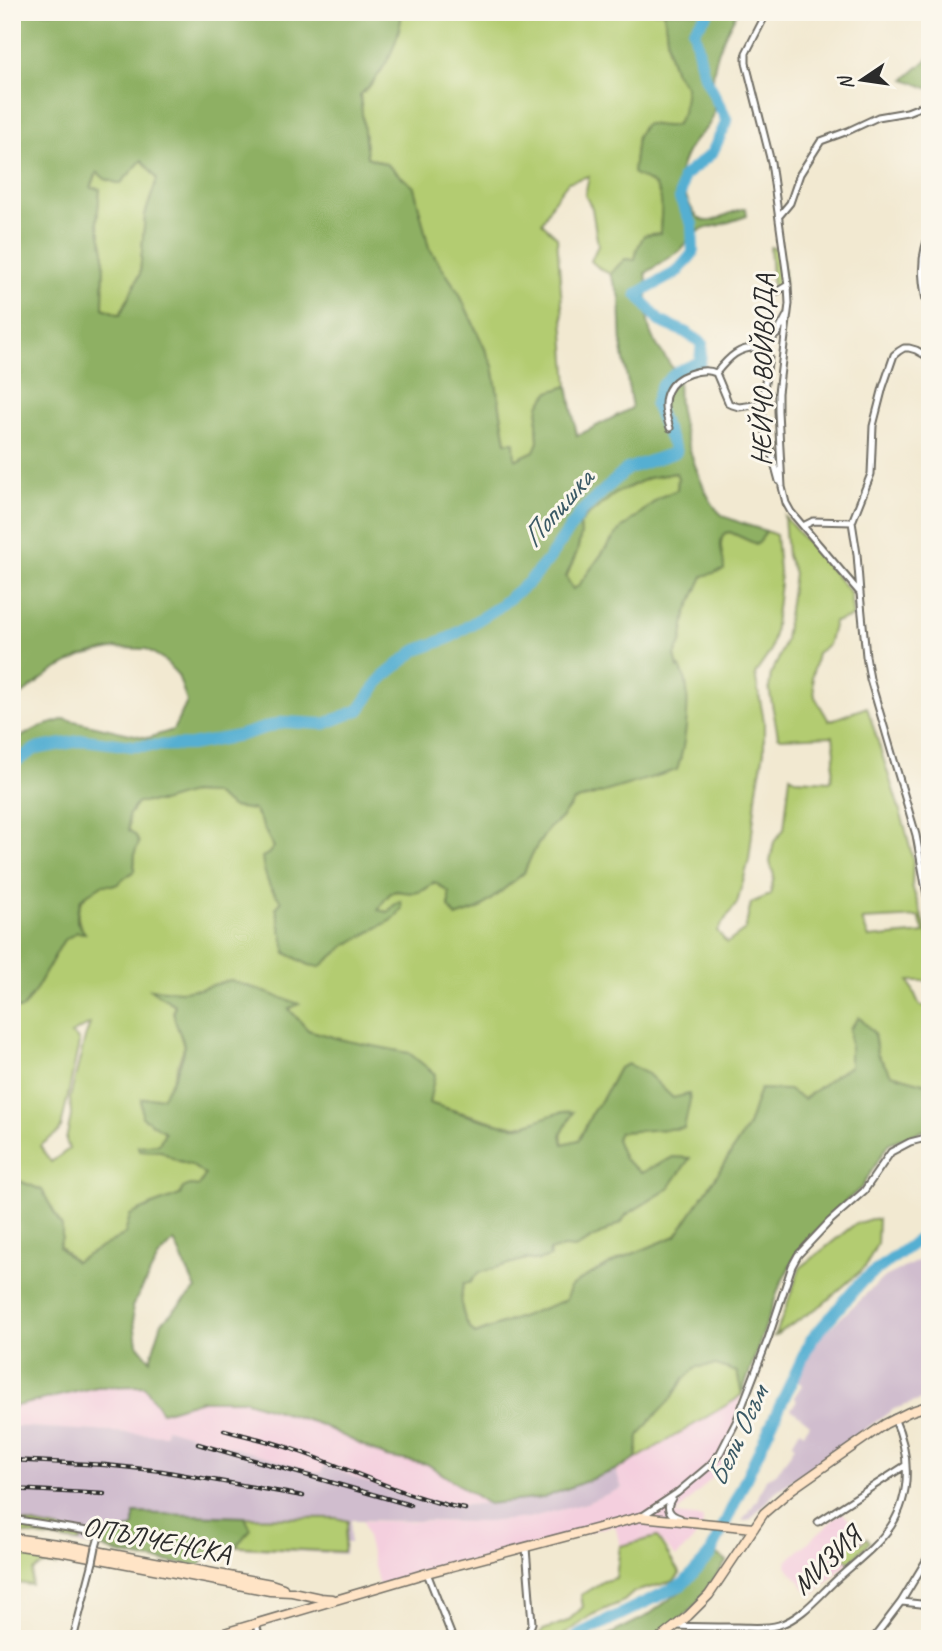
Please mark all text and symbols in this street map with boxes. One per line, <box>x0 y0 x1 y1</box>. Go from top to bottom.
north arrow <box>827 46 897 116</box>
text: N <box>833 72 859 92</box>
street label: НЕЙЧО ВОЙВОДА <box>743 273 782 466</box>
water label: Попишка <box>513 458 604 555</box>
water label: Бели Осъм <box>697 1376 779 1492</box>
street label: ОПЪЛЧЕНСКА <box>80 1508 235 1571</box>
street label: МИЗИЯ <box>784 1516 871 1602</box>

